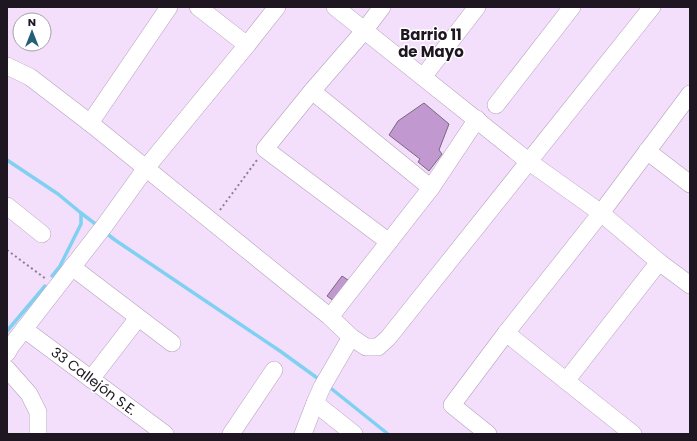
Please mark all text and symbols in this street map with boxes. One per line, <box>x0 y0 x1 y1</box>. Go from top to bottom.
north arrow <box>12 12 52 52</box>
text: N <box>28 14 36 30</box>
district label: Barrio 11 de Mayo <box>398 24 464 62</box>
street label: 33 Callejón S.E. <box>47 342 141 420</box>

